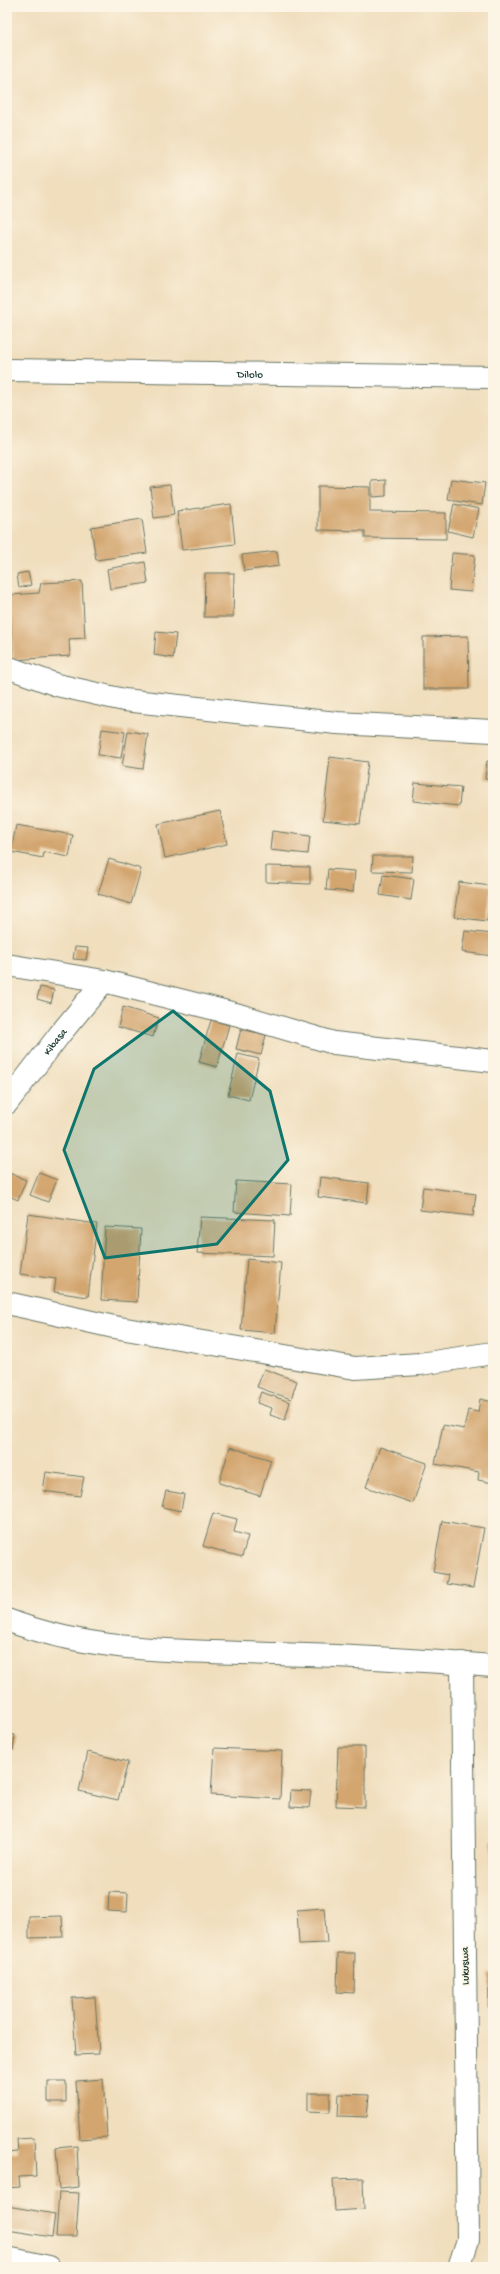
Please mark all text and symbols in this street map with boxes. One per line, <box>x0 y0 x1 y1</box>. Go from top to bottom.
street label: Dilolo <box>236 369 263 382</box>
street label: Kibasa <box>42 1026 71 1058</box>
street label: Lukuswa <box>460 1946 472 1985</box>

